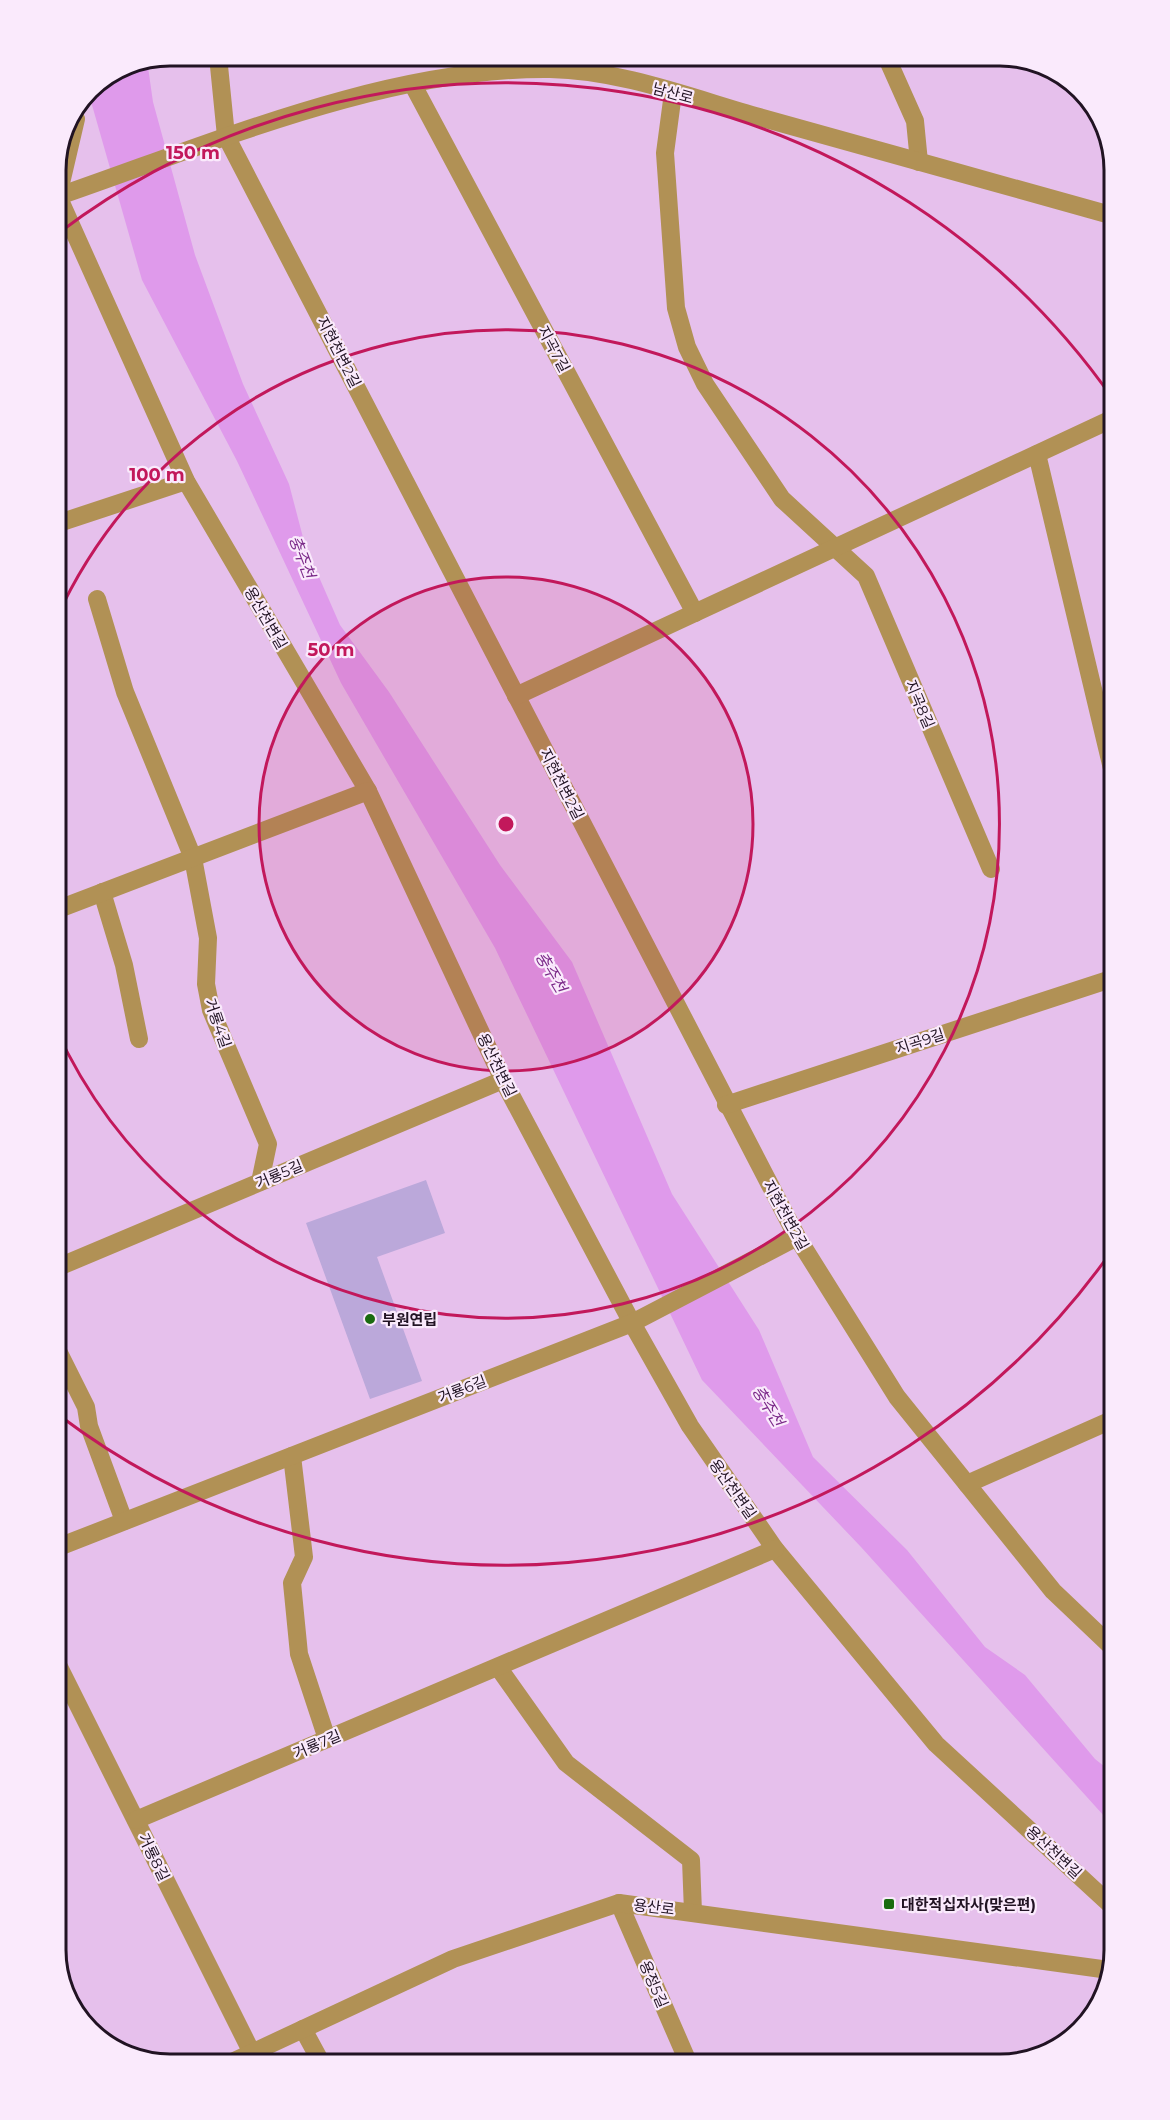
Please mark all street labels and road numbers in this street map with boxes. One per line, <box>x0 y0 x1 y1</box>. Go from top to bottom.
street label: 남산로 <box>651 78 695 108</box>
street label: 지현천변2길 <box>313 313 365 391</box>
street label: 지곡7길 <box>534 322 574 376</box>
street label: 용산천변길 <box>241 583 291 653</box>
street label: 지곡8길 <box>901 677 939 731</box>
street label: 지현천변2길 <box>536 745 588 823</box>
street label: 거룡4길 <box>201 996 235 1050</box>
street label: 지곡9길 <box>893 1024 947 1058</box>
street label: 용산천변길 <box>473 1030 521 1100</box>
street label: 거룡5길 <box>252 1156 306 1192</box>
street label: 지현천변2길 <box>759 1176 813 1254</box>
street label: 거룡6길 <box>435 1371 489 1407</box>
street label: 용산천변길 <box>705 1455 761 1523</box>
street label: 거룡7길 <box>290 1725 344 1763</box>
street label: 용산천변길 <box>1022 1822 1086 1882</box>
street label: 거룡8길 <box>134 1830 174 1884</box>
street label: 용산로 <box>632 1895 676 1919</box>
street label: 용정5길 <box>636 1957 672 2011</box>

